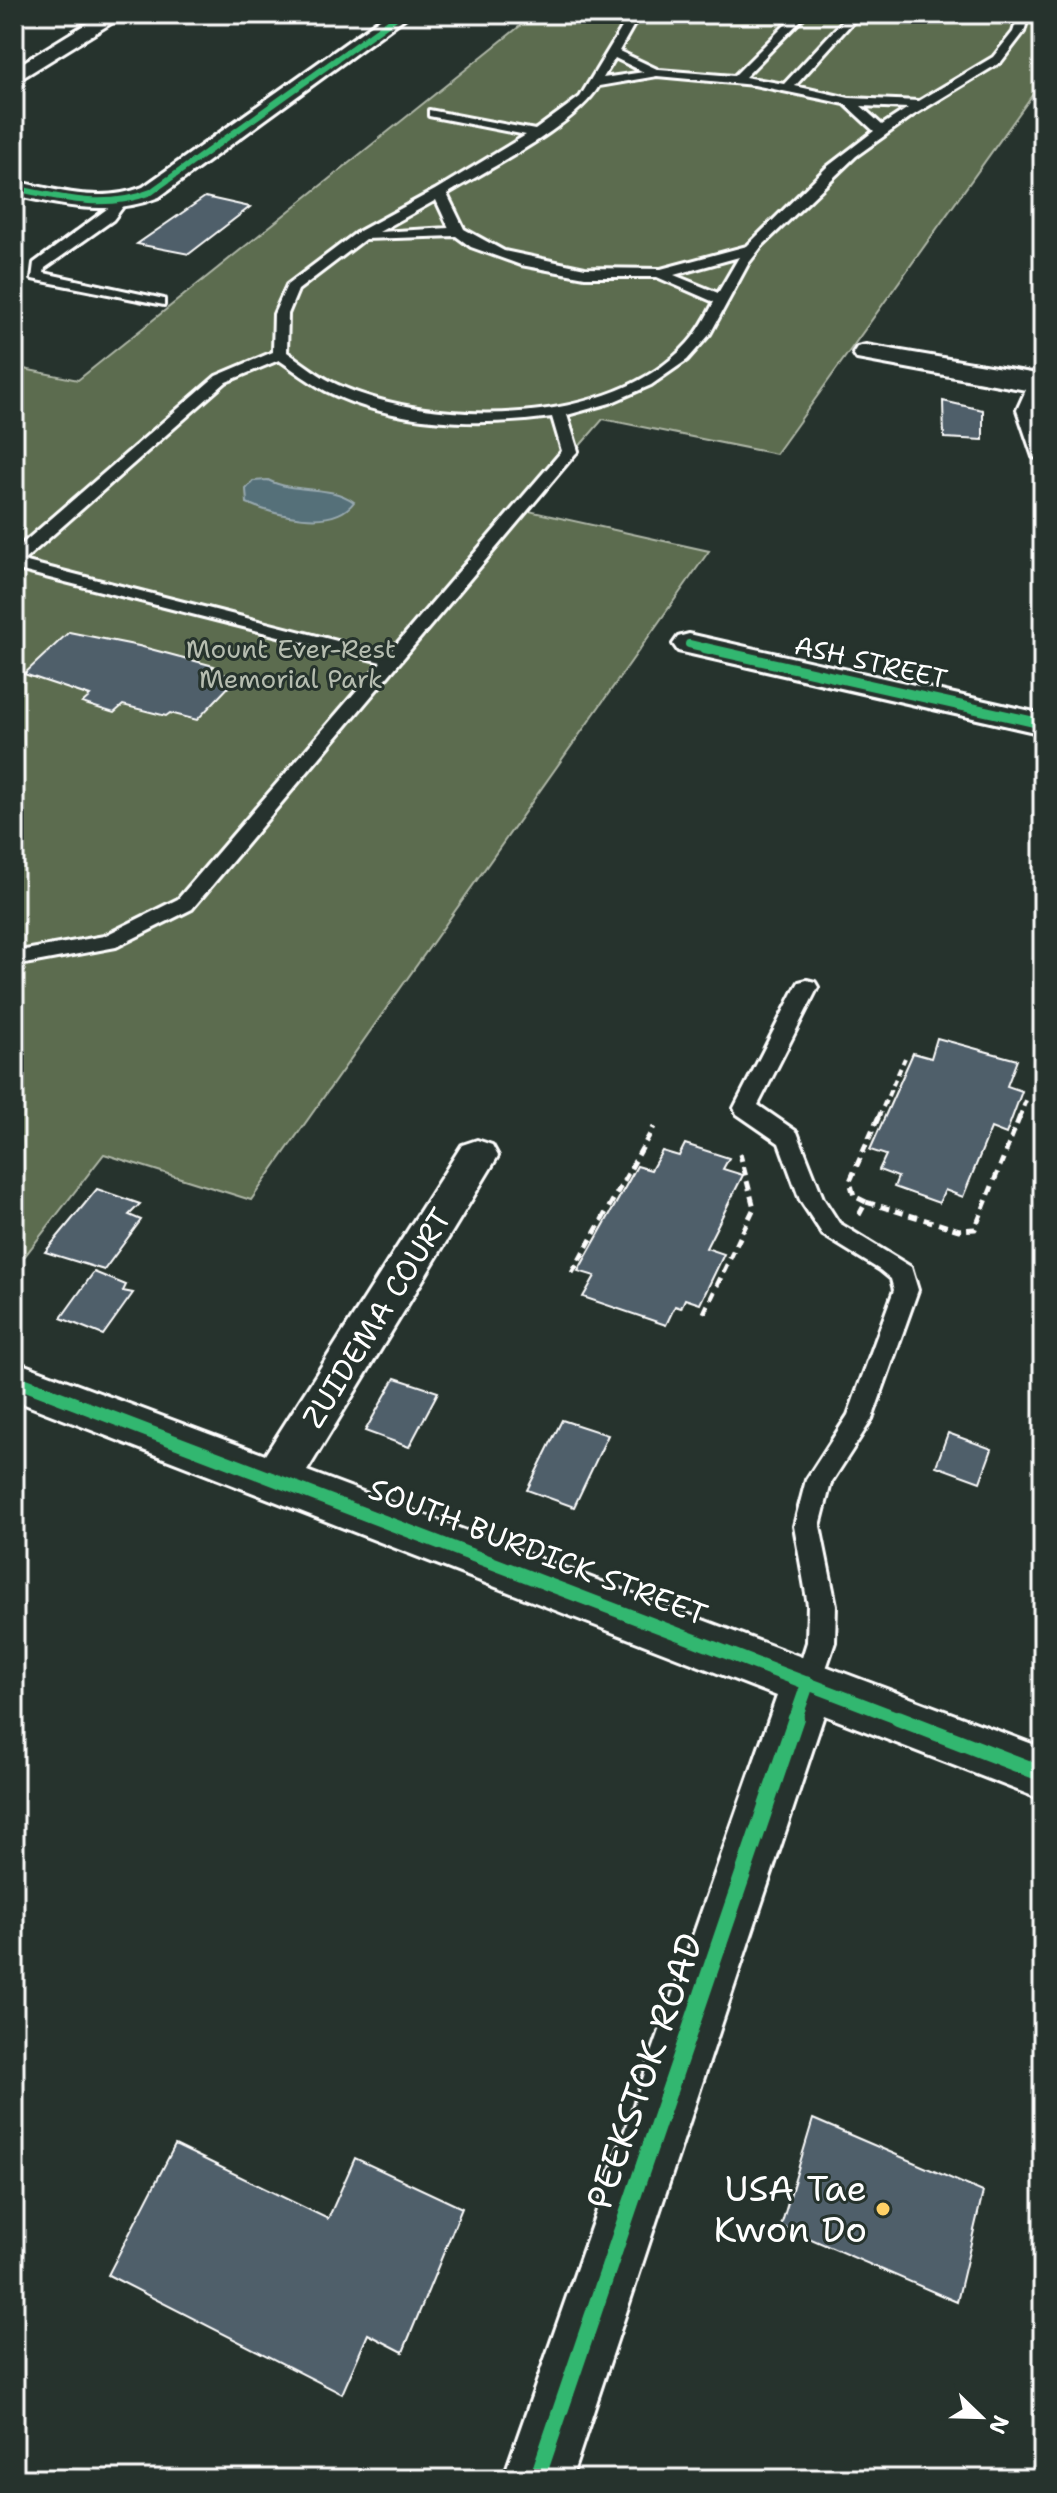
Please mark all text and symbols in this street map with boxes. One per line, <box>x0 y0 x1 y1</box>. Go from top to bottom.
street label: ASH STREET <box>791 627 951 696</box>
park label: Mount Ever-Rest Memorial Park <box>186 631 396 696</box>
street label: ZUIDEMA COURT <box>292 1200 461 1435</box>
street label: SOUTH BURDICK STREET <box>363 1468 713 1635</box>
street label: PEEKSTOK ROAD <box>574 1927 715 2216</box>
place label: USA Tae Kwon Do <box>713 2164 867 2254</box>
marker: USA Tae Kwon Do <box>874 2200 892 2218</box>
north arrow <box>941 2377 1021 2457</box>
text: N <box>982 2411 1016 2438</box>

